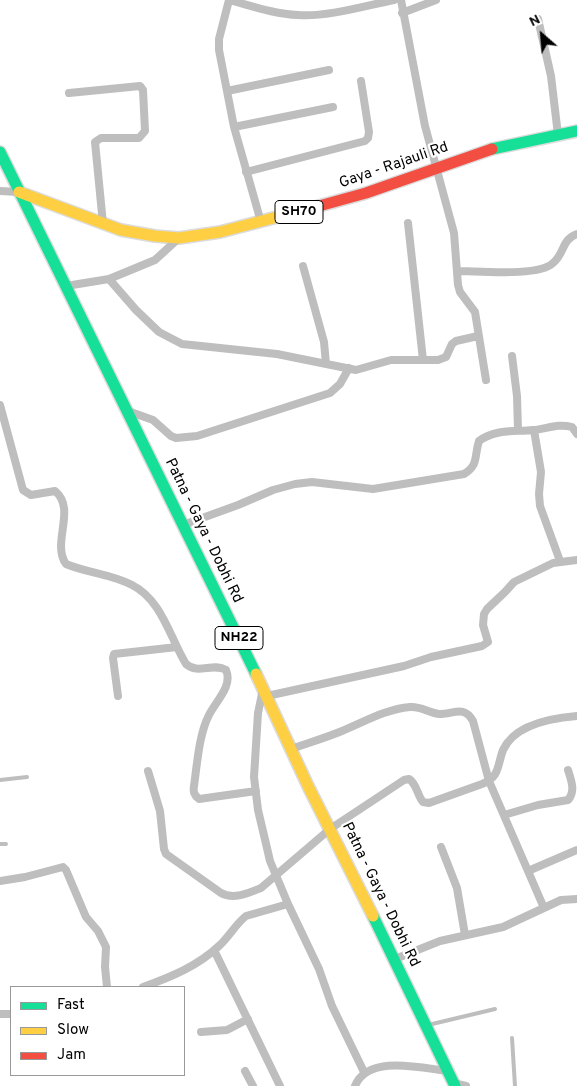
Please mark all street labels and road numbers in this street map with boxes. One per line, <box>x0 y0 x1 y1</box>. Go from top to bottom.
street label: Gaya - Rajauli Rd <box>337 139 451 193</box>
road number: SH70 <box>275 200 323 223</box>
street label: Patna - Gaya - Dobhi Rd <box>160 456 246 606</box>
road number: NH22 <box>215 626 263 650</box>
street label: Patna - Gaya - Dobhi Rd <box>337 820 423 970</box>

